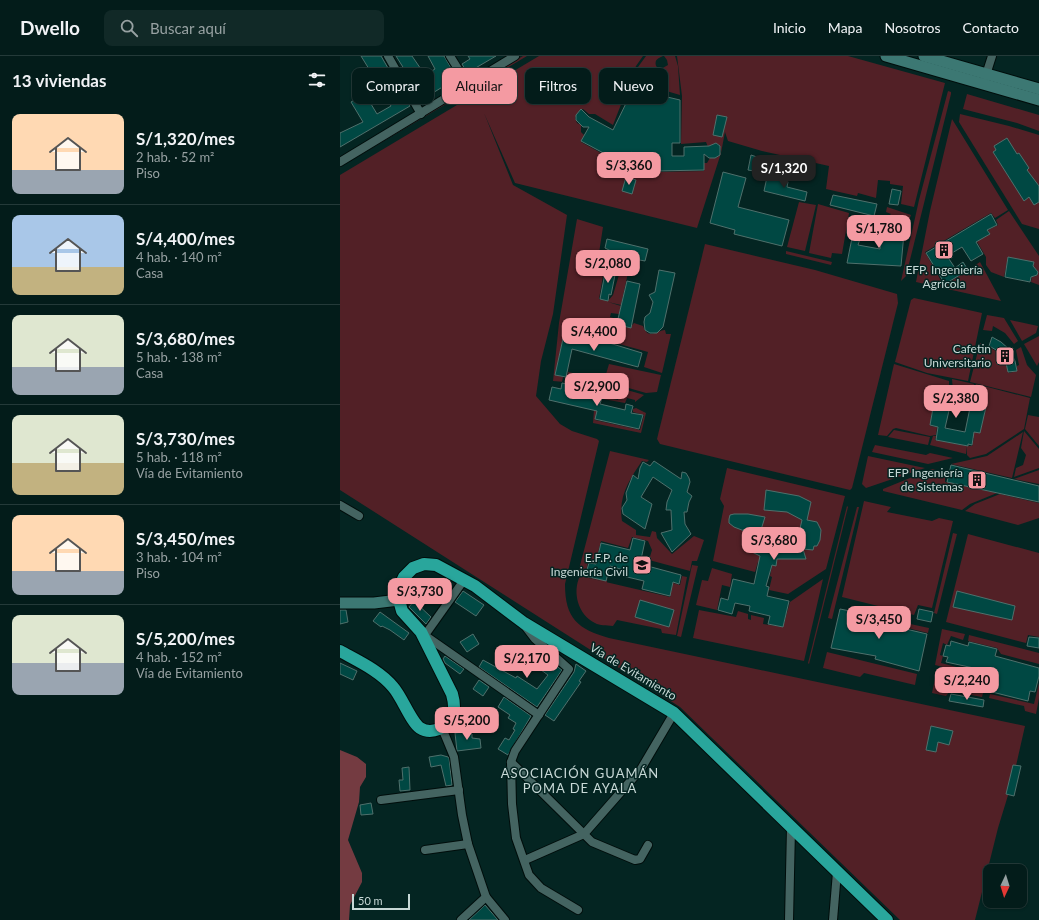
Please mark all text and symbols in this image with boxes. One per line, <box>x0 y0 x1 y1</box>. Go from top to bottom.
search box <box>104 10 384 46</box>
text: Dwello <box>20 16 80 39</box>
icon: search <box>118 17 140 39</box>
text: Buscar aquí <box>150 19 226 37</box>
text: Inicio <box>773 19 806 36</box>
text: Mapa <box>828 19 862 36</box>
text: Nosotros <box>884 19 941 36</box>
text: Contacto <box>963 19 1019 36</box>
chip: Comprar <box>352 68 434 104</box>
chip: Alquilar <box>442 68 517 104</box>
chip: Filtros <box>525 68 591 104</box>
chip: Nuevo <box>599 68 668 104</box>
icon: filters <box>306 69 328 91</box>
text: 13 viviendas <box>12 70 106 91</box>
text: S/1,320/mes <box>136 128 235 149</box>
icon: home <box>44 130 92 178</box>
text: 2 hab. · 52 m² <box>136 149 214 165</box>
pin: S/3,360 <box>592 152 666 186</box>
pin: S/1,320 <box>747 155 821 189</box>
text: S/3,360 <box>606 157 652 173</box>
text: S/1,320 <box>761 160 807 176</box>
text: Piso <box>136 165 160 181</box>
pin: S/1,780 <box>842 215 916 249</box>
text: S/1,780 <box>856 220 902 236</box>
text: S/4,400/mes <box>136 228 235 249</box>
icon: home <box>44 231 92 279</box>
building icon: EFP. Ingeniería Agrícola <box>933 239 955 261</box>
text: 4 hab. · 140 m² <box>136 249 222 265</box>
pin: S/2,080 <box>571 250 645 284</box>
text: S/2,080 <box>585 255 631 271</box>
place label: EFP. Ingeniería Agrícola <box>905 262 983 291</box>
text: Casa <box>136 265 163 281</box>
pin: S/4,400 <box>557 318 631 352</box>
text: S/4,400 <box>571 323 617 339</box>
text: S/3,680/mes <box>136 328 235 349</box>
icon: home <box>44 331 92 379</box>
place label: Cafetin Universitario <box>924 341 991 370</box>
building icon: Cafetin Universitario <box>994 345 1016 367</box>
text: 5 hab. · 138 m² <box>136 349 222 365</box>
text: Casa <box>136 365 163 381</box>
pin: S/2,900 <box>560 373 634 407</box>
text: S/2,900 <box>574 378 620 394</box>
pin: S/2,380 <box>919 385 993 419</box>
text: S/2,380 <box>933 390 979 406</box>
text: S/3,730/mes <box>136 428 235 449</box>
icon: home <box>44 431 92 479</box>
text: 5 hab. · 118 m² <box>136 449 222 465</box>
text: Vía de Evitamiento <box>136 465 243 481</box>
place label: EFP Ingeniería de Sistemas <box>888 465 963 494</box>
building icon: EFP Ingeniería de Sistemas <box>966 469 988 491</box>
pin: S/3,680 <box>737 527 811 561</box>
text: S/3,450/mes <box>136 528 235 549</box>
icon: home <box>44 531 92 579</box>
text: S/3,680 <box>751 532 797 548</box>
text: 3 hab. · 104 m² <box>136 549 222 565</box>
place label: E.F.P. de Ingeniería Civil <box>551 550 628 579</box>
school or university icon: E.F.P. de Ingeniería Civil <box>631 554 653 576</box>
text: Piso <box>136 565 160 581</box>
pin: S/3,730 <box>383 578 457 612</box>
text: S/3,730 <box>397 583 443 599</box>
pin: S/3,450 <box>842 606 916 640</box>
text: S/3,450 <box>856 611 902 627</box>
text: S/5,200/mes <box>136 628 235 649</box>
icon: home <box>44 631 92 679</box>
street label: Vía de Evitamiento <box>587 640 680 704</box>
pin: S/2,170 <box>490 645 564 679</box>
text: 4 hab. · 152 m² <box>136 649 222 665</box>
text: S/2,170 <box>504 650 550 666</box>
text: Vía de Evitamiento <box>136 665 243 681</box>
pin: S/2,240 <box>930 667 1004 701</box>
text: S/2,240 <box>944 672 990 688</box>
pin: S/5,200 <box>430 707 504 741</box>
text: S/5,200 <box>444 712 490 728</box>
district label: ASOCIACIÓN GUAMÁN POMA DE AYALA <box>501 765 659 796</box>
north arrow <box>983 864 1027 908</box>
map controls <box>983 864 1027 908</box>
scale bar <box>352 892 410 911</box>
text: 50 m <box>358 894 383 907</box>

